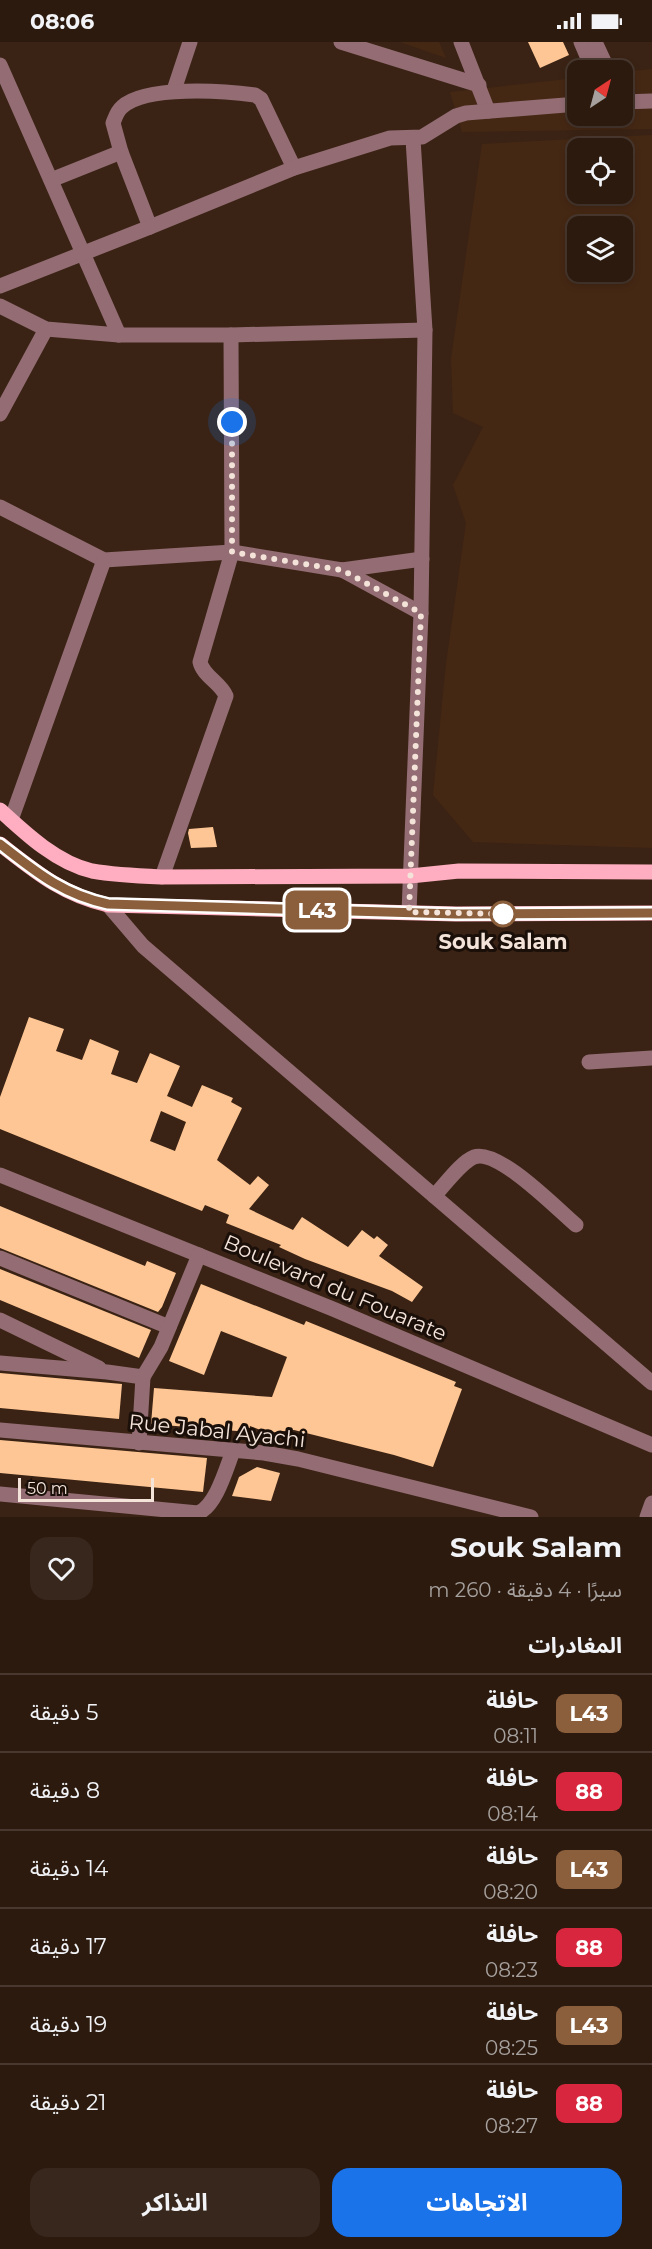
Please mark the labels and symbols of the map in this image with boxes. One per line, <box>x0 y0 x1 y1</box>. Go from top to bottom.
north arrow <box>567 60 633 126</box>
your location <box>217 407 247 437</box>
line badge: L43 <box>282 890 352 930</box>
marker: Souk Salam <box>490 901 516 927</box>
place label: Souk Salam <box>439 929 567 954</box>
street label: Boulevard du Fouarate <box>220 1229 450 1346</box>
street label: Rue Jabal Ayachi <box>127 1409 307 1452</box>
scale bar <box>18 1475 154 1502</box>

